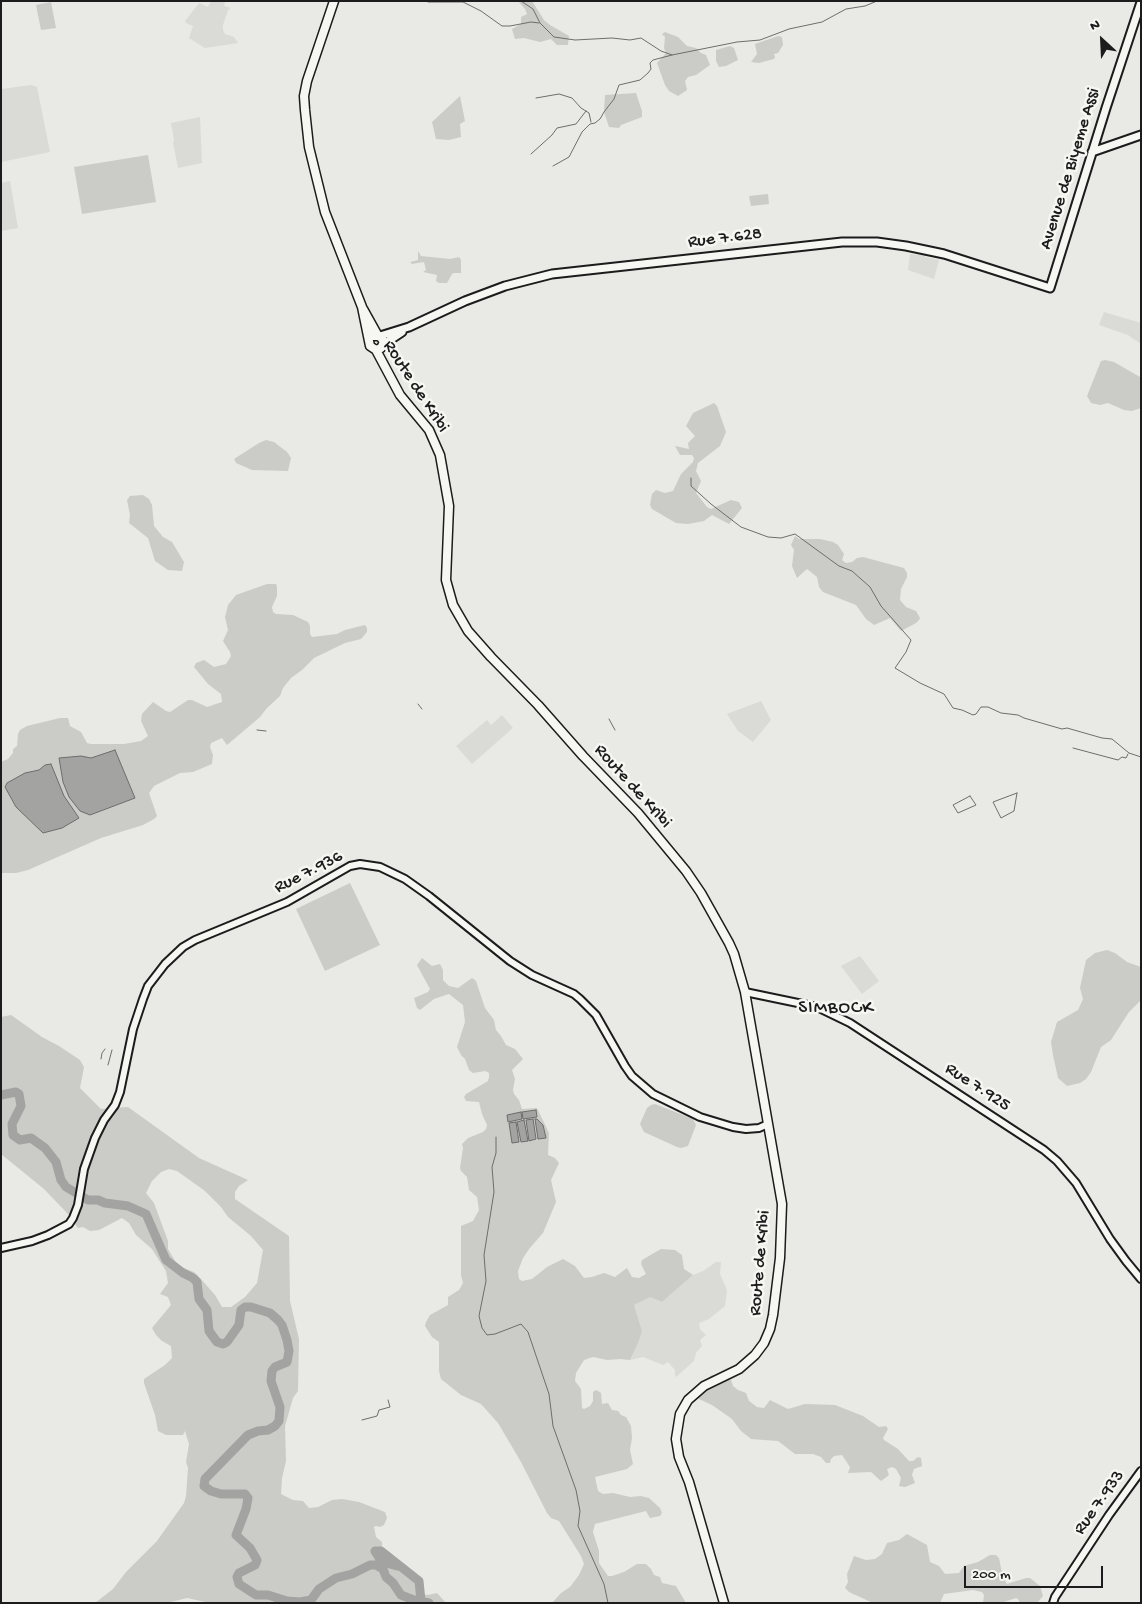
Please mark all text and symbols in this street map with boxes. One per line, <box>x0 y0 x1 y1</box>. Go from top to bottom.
north arrow <box>1077 15 1127 65</box>
text: N <box>1088 16 1103 36</box>
street label: Avenue de Biyeme Assi <box>1036 86 1106 252</box>
street label: Rue 7.628 <box>687 224 763 254</box>
street label: Route de Kribi <box>377 337 453 437</box>
street label: Route de Kribi <box>589 740 675 834</box>
street label: Rue 7.936 <box>271 847 347 899</box>
district label: SIMBOCK <box>797 998 875 1020</box>
street label: Rue 7.925 <box>940 1059 1014 1117</box>
street label: Route de Kribi <box>746 1209 776 1317</box>
street label: Rue 7.933 <box>1070 1466 1130 1540</box>
scale bar <box>967 1556 1106 1588</box>
text: 200 m <box>972 1566 1011 1584</box>

